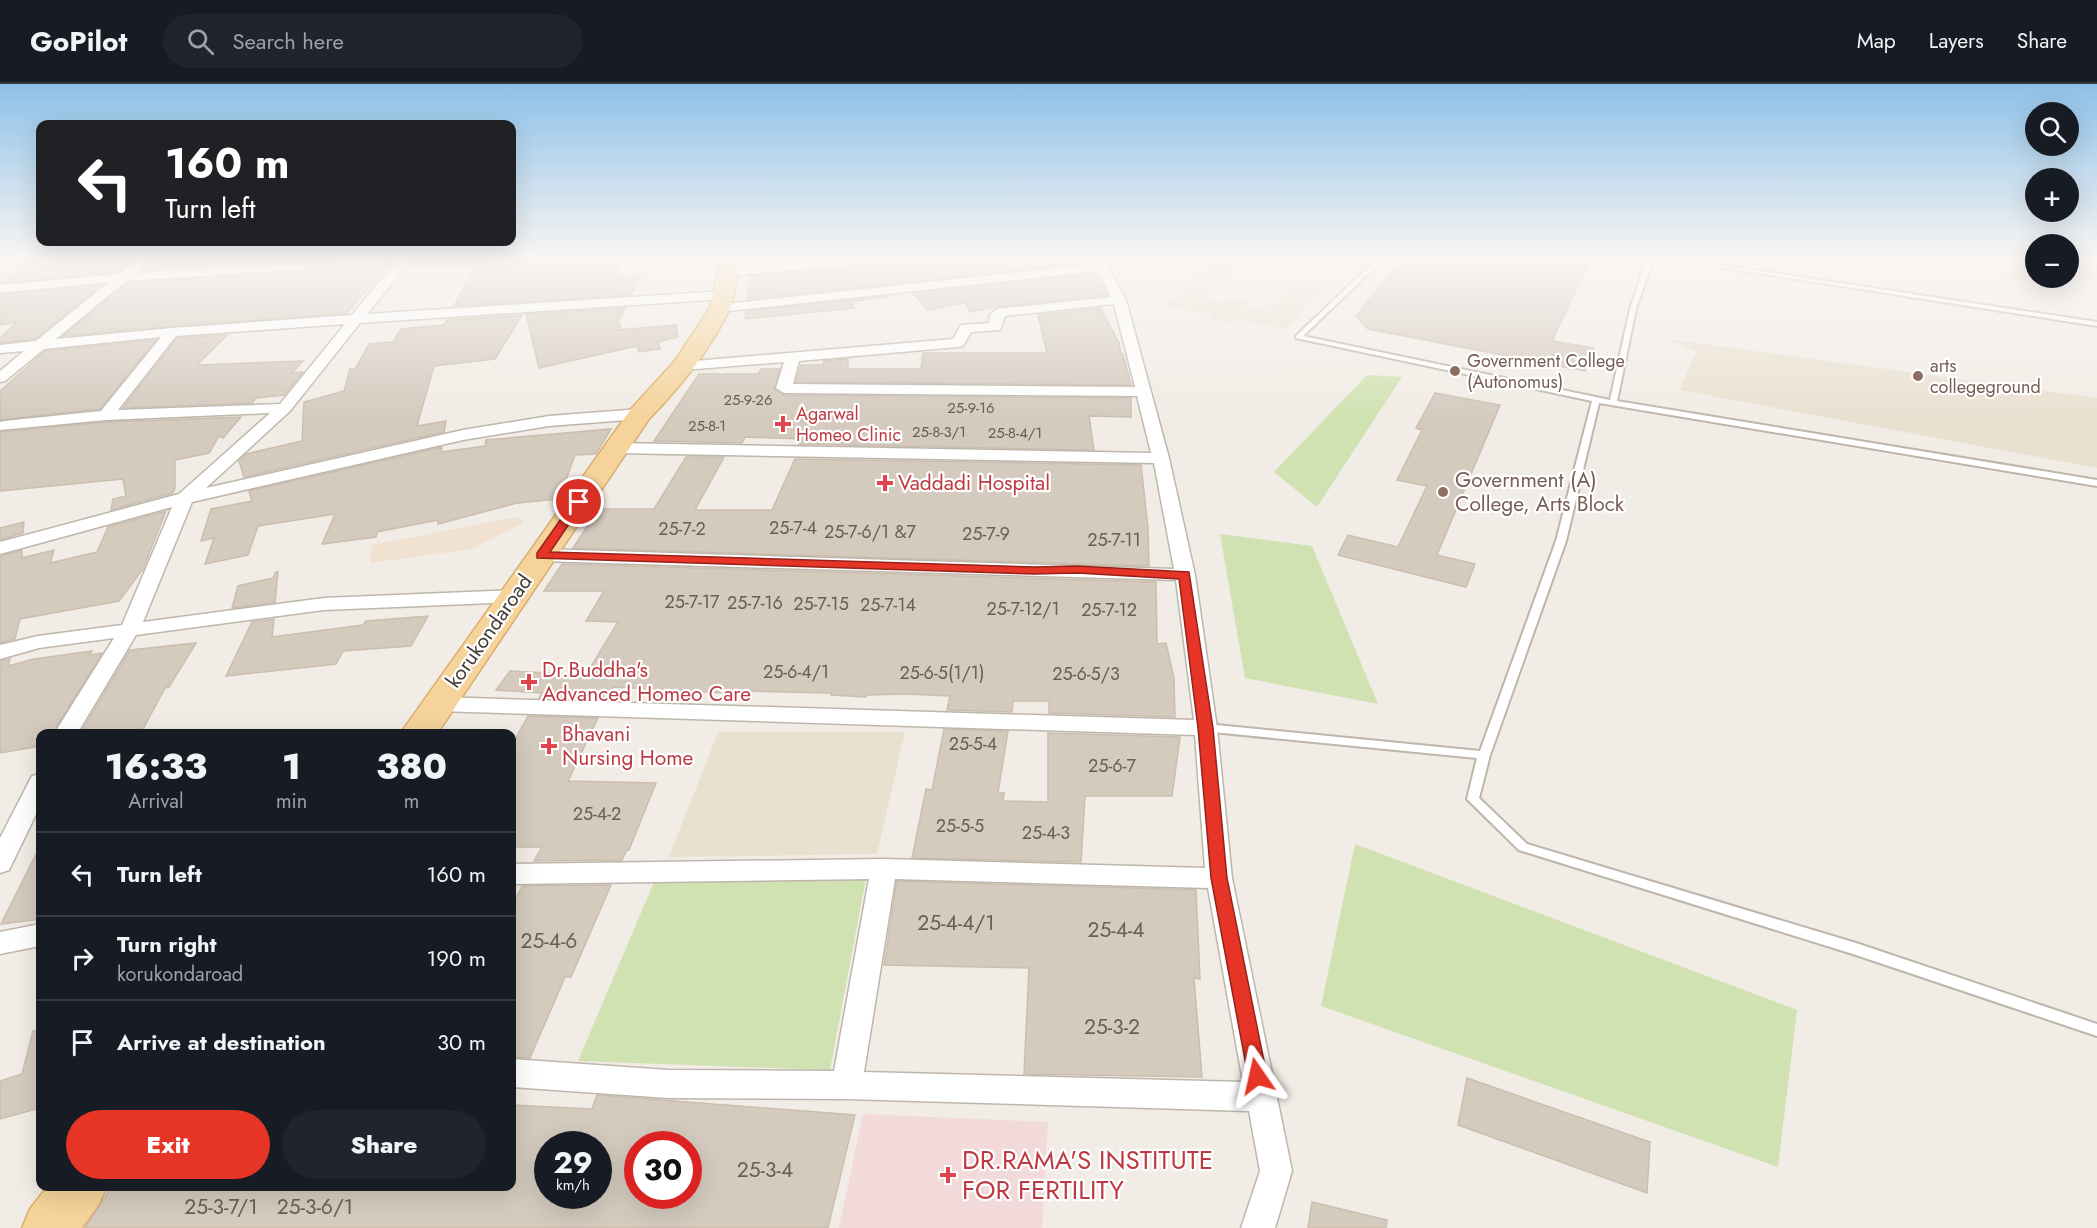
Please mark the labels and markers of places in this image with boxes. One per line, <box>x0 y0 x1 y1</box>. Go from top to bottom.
place label: Government College (Autonomus) <box>1467 348 1625 395</box>
place label: arts collegeground <box>1930 353 2041 400</box>
marker: Government College (Autonomus) <box>1448 364 1462 378</box>
marker: arts collegeground <box>1911 369 1925 383</box>
place label: Agarwal Homeo Clinic <box>796 401 901 448</box>
marker: Agarwal Homeo Clinic <box>774 415 792 433</box>
place label: Government (A) College, Arts Block <box>1455 465 1625 519</box>
place label: Vaddadi Hospital <box>898 468 1050 498</box>
marker: Vaddadi Hospital <box>876 474 894 492</box>
pin <box>553 476 604 527</box>
marker: Government (A) College, Arts Block <box>1436 485 1450 499</box>
place label: Dr.Buddha's Advanced Homeo Care <box>542 655 751 709</box>
marker: Dr.Buddha's Advanced Homeo Care <box>520 673 538 691</box>
place label: Bhavani Nursing Home <box>562 719 694 773</box>
marker: Bhavani Nursing Home <box>540 737 558 755</box>
place label: DR.RAMA'S INSTITUTE FOR FERTILITY <box>962 1141 1213 1209</box>
marker: DR.RAMA'S INSTITUTE FOR FERTILITY <box>939 1166 957 1184</box>

